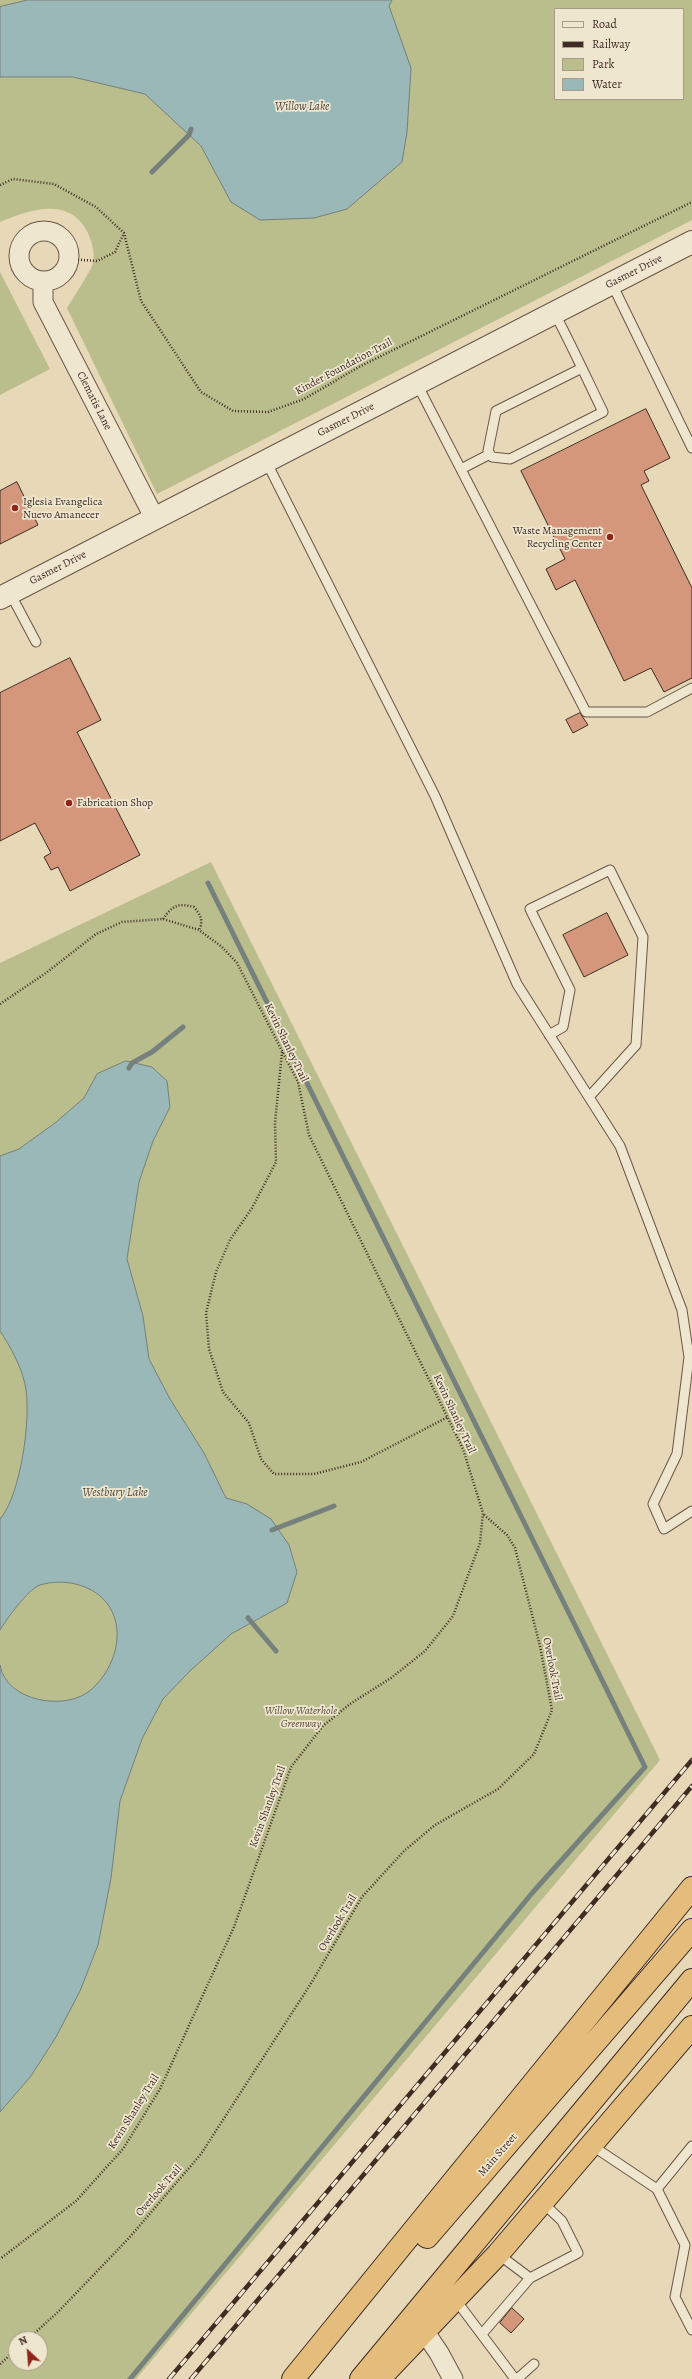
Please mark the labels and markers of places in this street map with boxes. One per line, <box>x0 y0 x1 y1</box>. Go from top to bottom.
place label: Iglesia Evangelica Nuevo Amanecer <box>23 495 103 521</box>
marker: Iglesia Evangelica Nuevo Amanecer <box>10 503 20 513</box>
place label: Waste Management Recycling Center <box>513 524 602 550</box>
marker: Waste Management Recycling Center <box>605 532 615 542</box>
place label: Fabrication Shop <box>77 796 153 810</box>
marker: Fabrication Shop <box>64 798 74 808</box>

